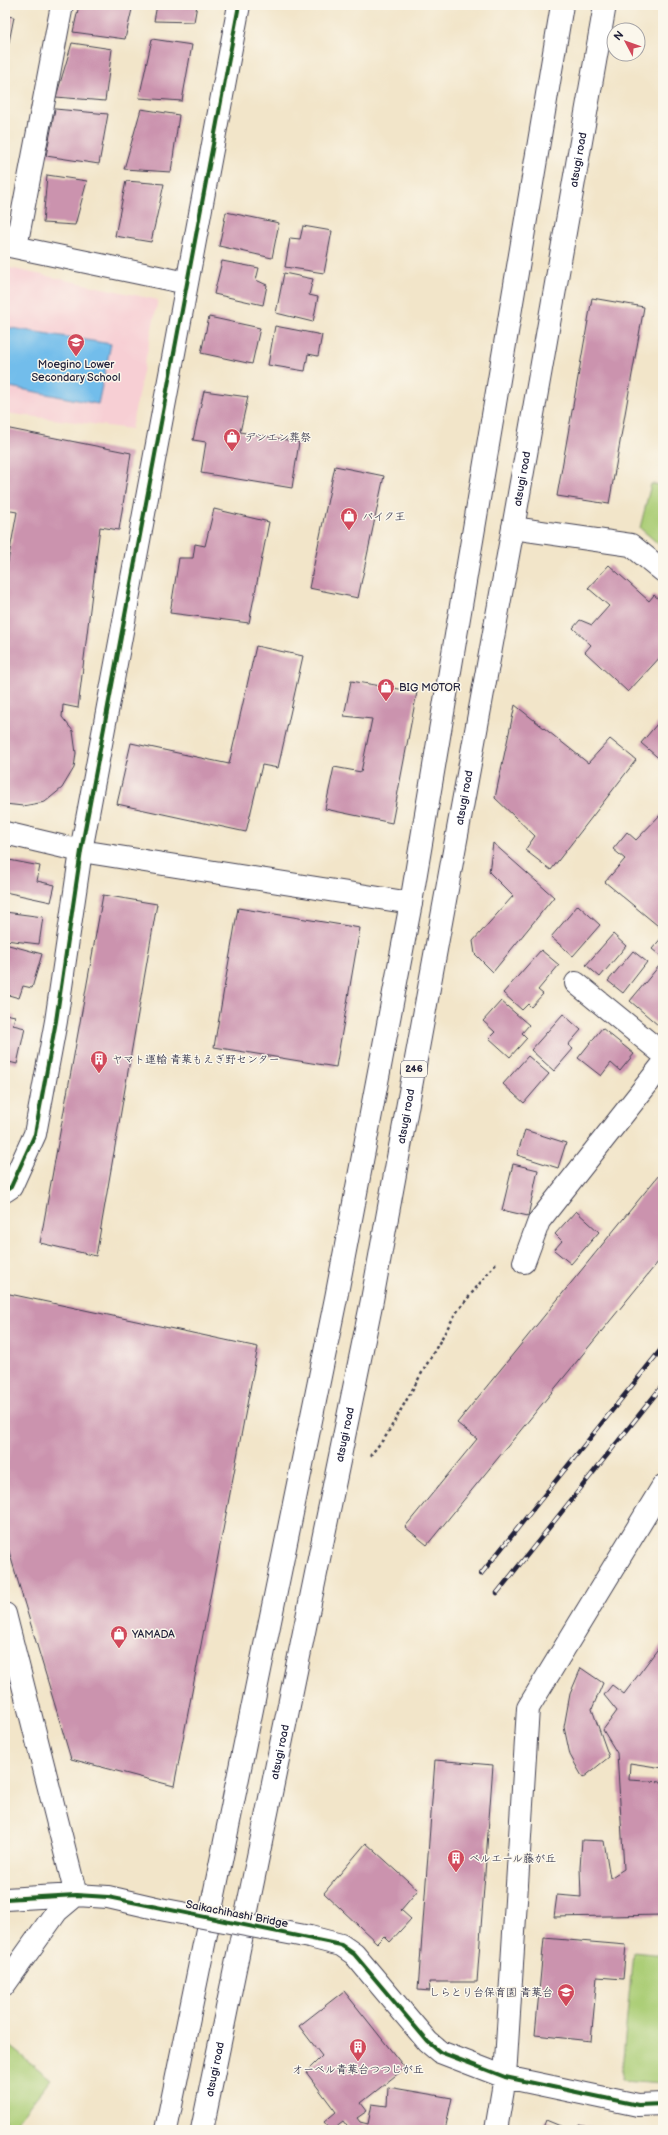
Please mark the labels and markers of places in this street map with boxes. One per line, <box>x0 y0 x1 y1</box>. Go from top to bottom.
school or university icon: Moegino Lower Secondary School <box>66 332 86 357</box>
place label: Moegino Lower Secondary School <box>31 358 121 384</box>
shop icon: デンエン葬祭 <box>222 427 242 452</box>
place label: デンエン葬祭 <box>245 431 311 444</box>
shop icon: バイク王 <box>339 506 359 531</box>
place label: バイク王 <box>362 510 406 523</box>
shop icon: BIG MOTOR <box>376 677 396 702</box>
place label: BIG MOTOR <box>399 681 461 694</box>
building icon: ヤマト運輸 青葉もえぎ野センター <box>89 1049 109 1074</box>
place label: ヤマト運輸 青葉もえぎ野センター <box>112 1053 280 1066</box>
shop icon: YAMADA <box>109 1624 129 1649</box>
place label: YAMADA <box>131 1628 175 1641</box>
building icon: ベルエール藤が丘 <box>446 1848 466 1873</box>
place label: ベルエール藤が丘 <box>469 1852 556 1865</box>
school or university icon: しらとり台保育園 青葉台 <box>556 1982 576 2007</box>
place label: しらとり台保育園 青葉台 <box>429 1986 553 1999</box>
building icon: オーベル青葉台つつじが丘 <box>348 2037 368 2062</box>
place label: オーベル青葉台つつじが丘 <box>292 2063 424 2076</box>

